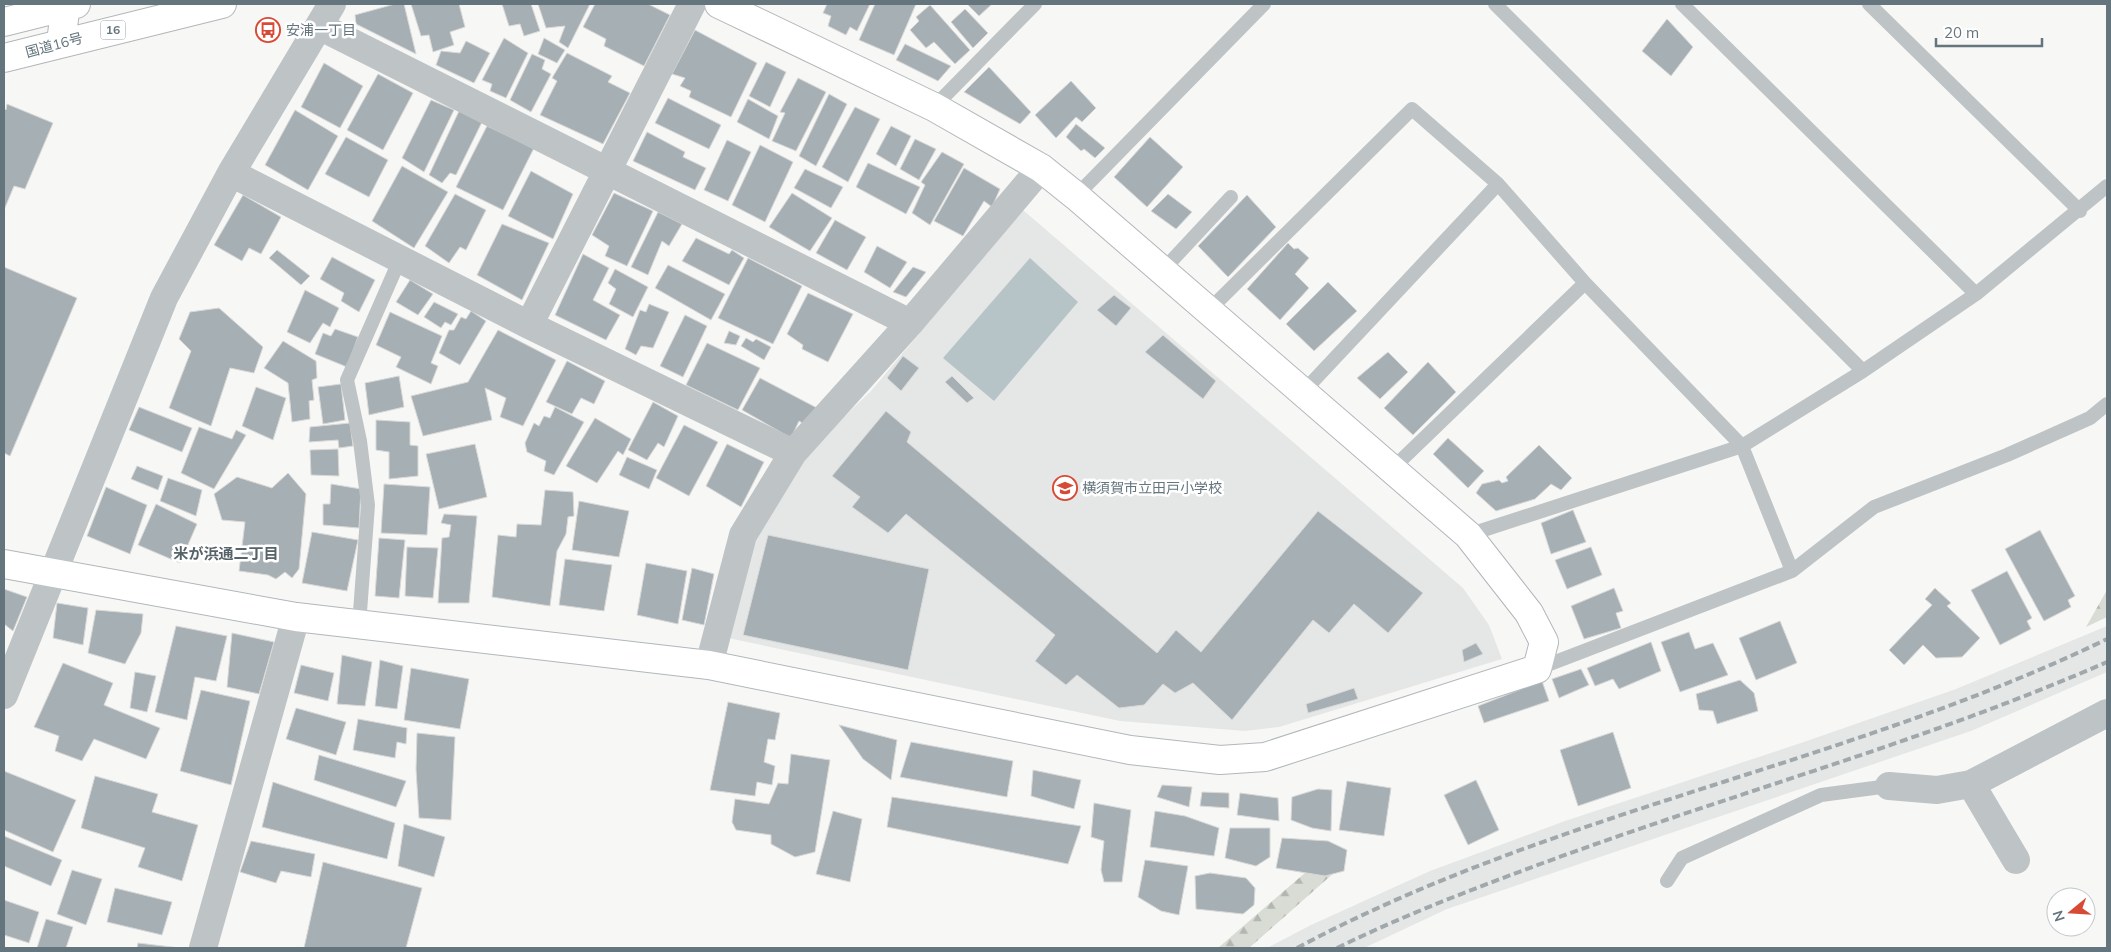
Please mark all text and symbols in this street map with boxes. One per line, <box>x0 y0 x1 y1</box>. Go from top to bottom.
scale bar <box>1936 15 2042 47</box>
bus stop icon: 安浦一丁目 <box>255 17 281 43</box>
road number: 16 <box>100 20 126 40</box>
place label: 安浦一丁目 <box>286 21 356 39</box>
text: 20 m <box>1944 23 1979 42</box>
street label: 国道16号 <box>23 29 85 61</box>
school or university icon: 横須賀市立田戸小学校 <box>1052 475 1078 501</box>
place label: 横須賀市立田戸小学校 <box>1082 479 1222 497</box>
district label: 米が浜通二丁目 <box>173 544 279 563</box>
north arrow <box>2046 887 2096 937</box>
text: N <box>2048 908 2069 924</box>

